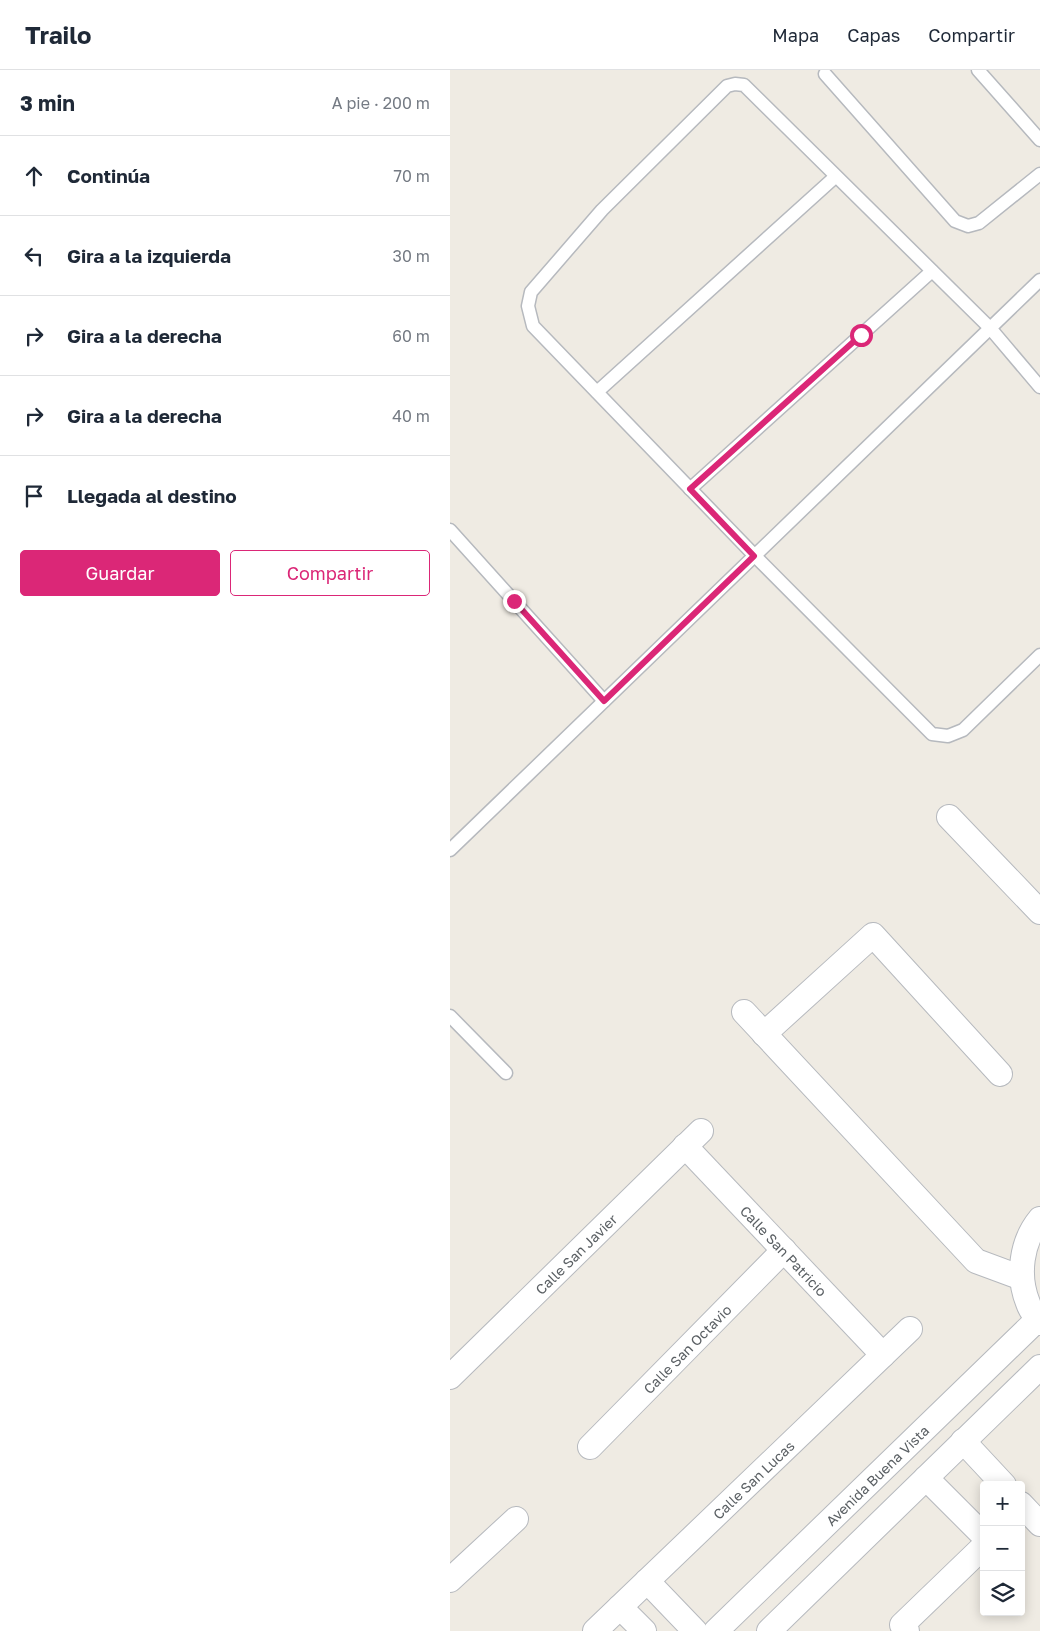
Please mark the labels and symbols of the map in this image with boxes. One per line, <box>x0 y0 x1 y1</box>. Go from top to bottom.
route start <box>850 324 873 347</box>
route end <box>503 590 526 613</box>
street label: Calle San Patricio <box>737 1202 831 1299</box>
street label: Calle San Javier <box>531 1210 620 1298</box>
street label: Calle San Octavio <box>639 1301 734 1397</box>
street label: Avenida Buena Vista <box>822 1421 932 1529</box>
street label: Calle San Lucas <box>709 1437 797 1522</box>

